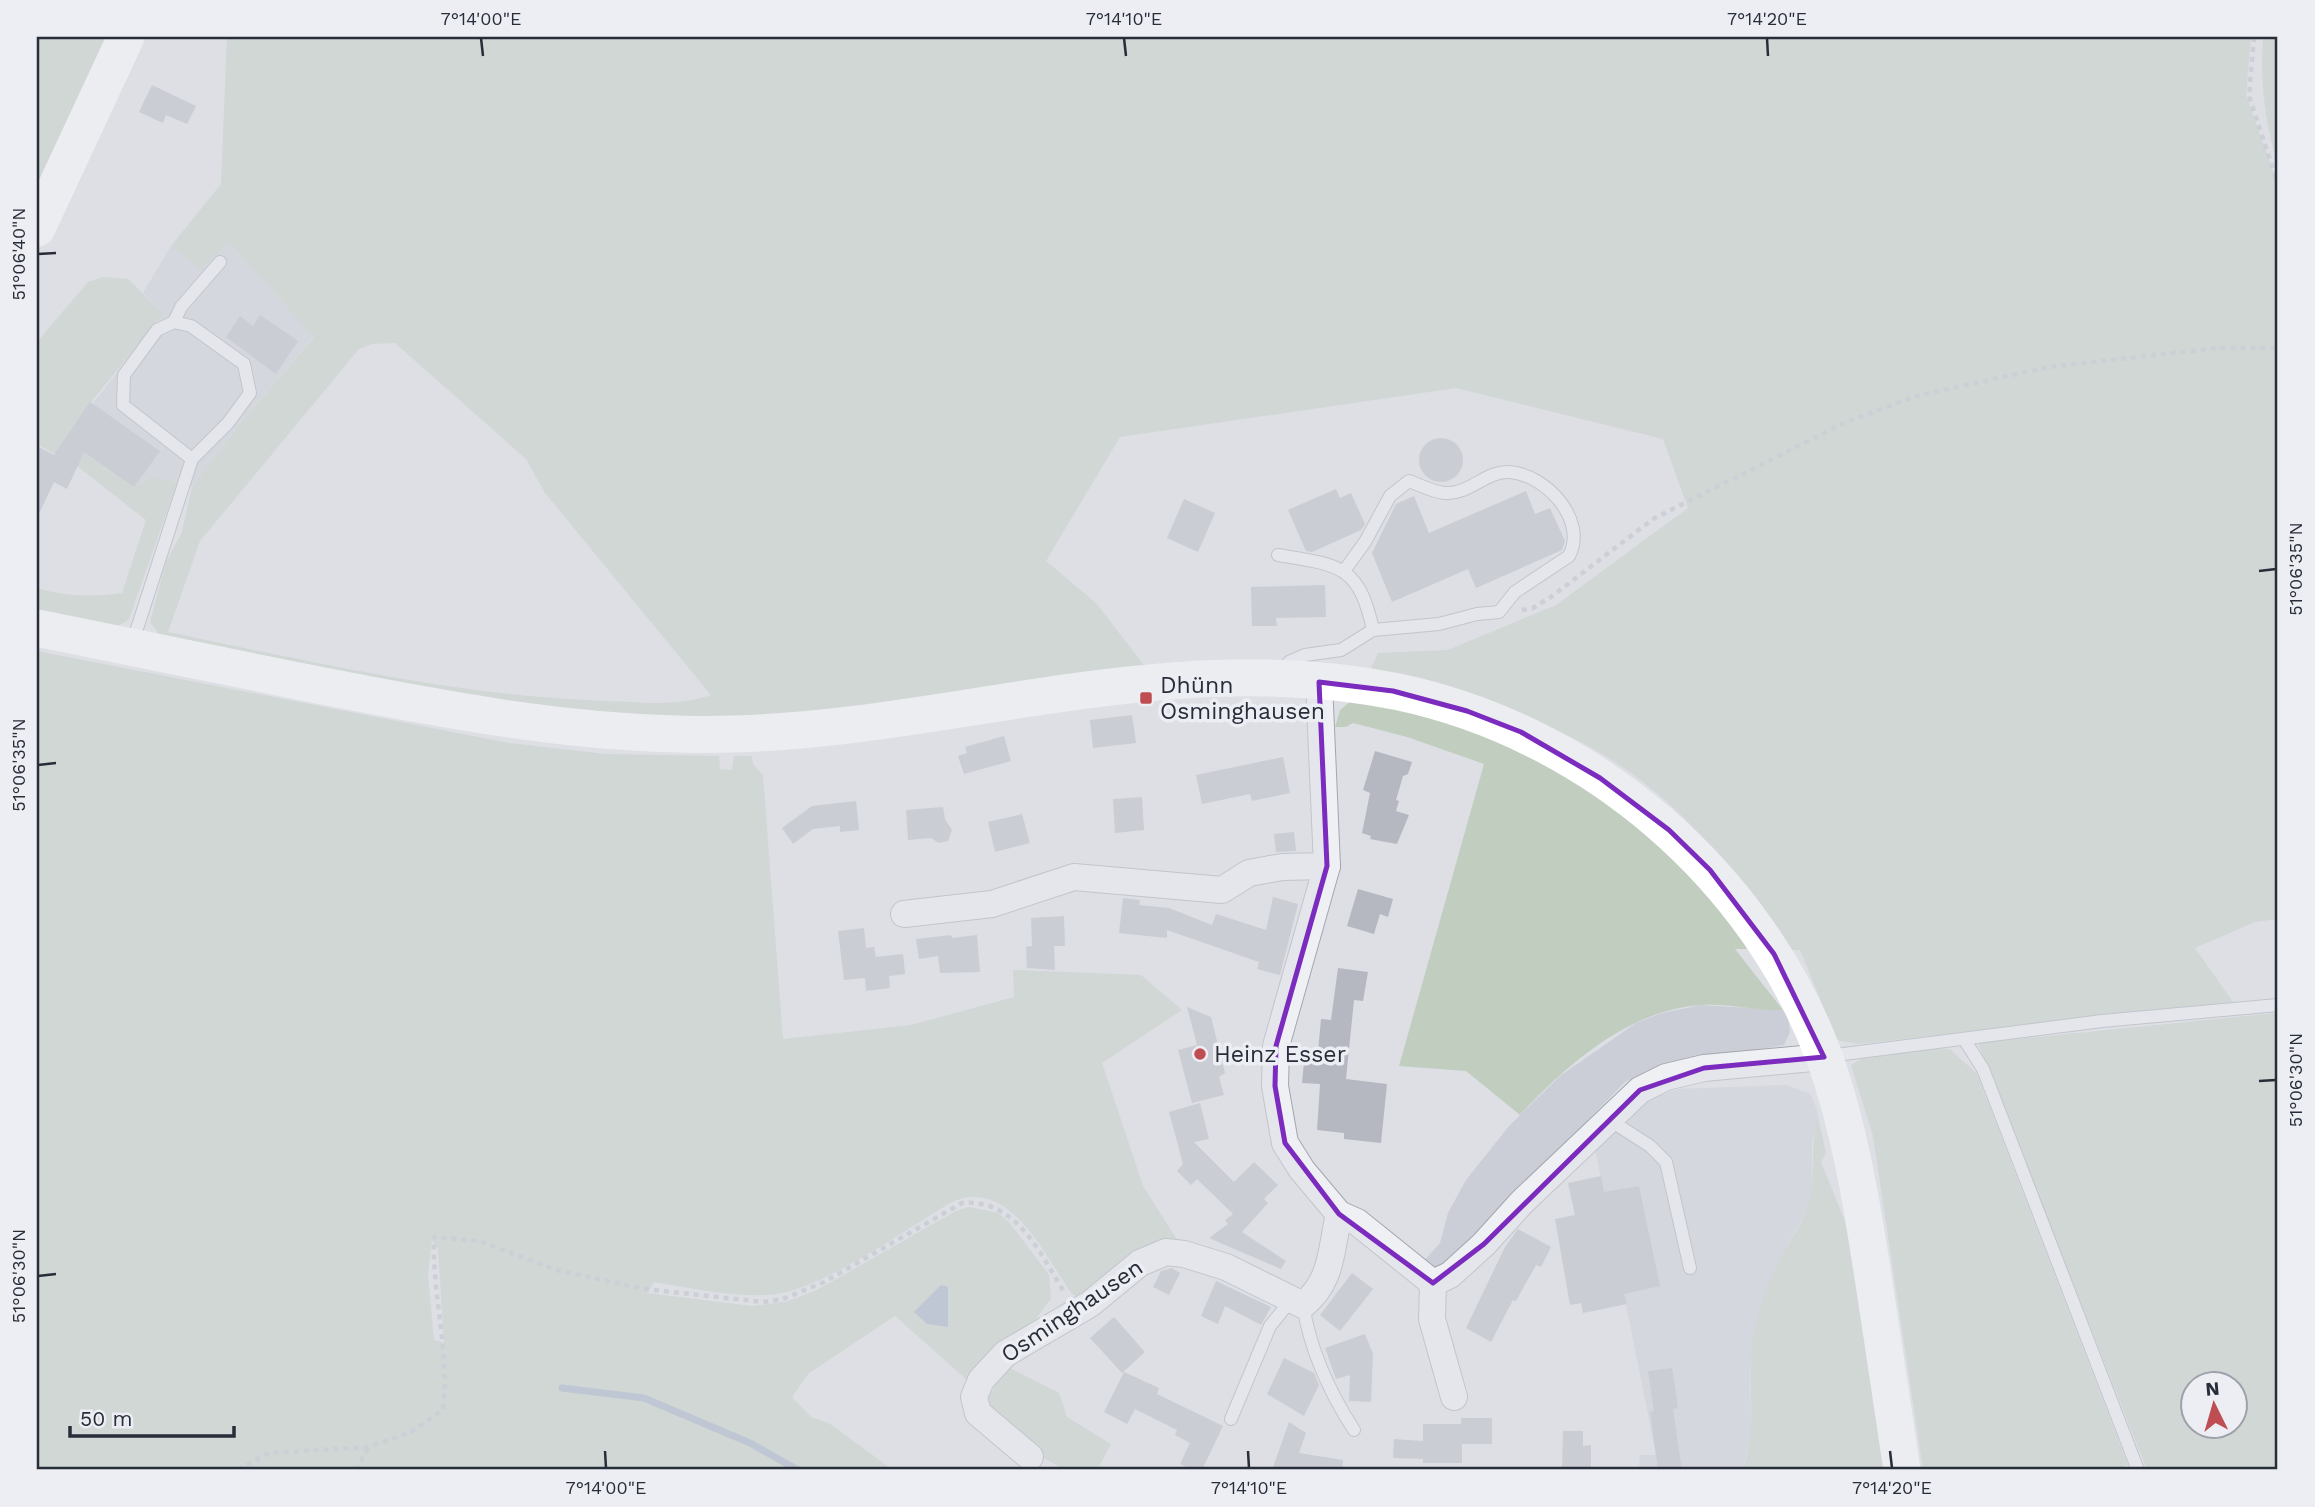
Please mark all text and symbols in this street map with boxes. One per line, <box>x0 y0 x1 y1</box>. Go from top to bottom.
text: 7°14'00"E <box>441 8 521 29</box>
text: 7°14'10"E <box>1086 8 1162 29</box>
text: 7°14'20"E <box>1727 8 1807 29</box>
text: 51°06'40"N <box>8 207 29 301</box>
text: 51°06'35"N <box>2285 522 2306 616</box>
place label: Dhünn Osminghausen <box>1160 672 1325 725</box>
marker: Dhünn Osminghausen <box>1138 690 1154 706</box>
text: 51°06'35"N <box>8 718 29 812</box>
text: 51°06'30"N <box>2285 1033 2306 1127</box>
place label: Heinz Esser <box>1214 1041 1346 1068</box>
marker: Heinz Esser <box>1192 1046 1208 1062</box>
text: 51°06'30"N <box>8 1229 29 1323</box>
street label: Osminghausen <box>996 1254 1148 1368</box>
north arrow <box>2178 1370 2248 1440</box>
text: N <box>2205 1376 2221 1401</box>
scale bar <box>70 1395 234 1439</box>
text: 50 m <box>80 1406 132 1431</box>
text: 7°14'00"E <box>566 1477 646 1498</box>
text: 7°14'10"E <box>1211 1477 1287 1498</box>
text: 7°14'20"E <box>1852 1477 1932 1498</box>

